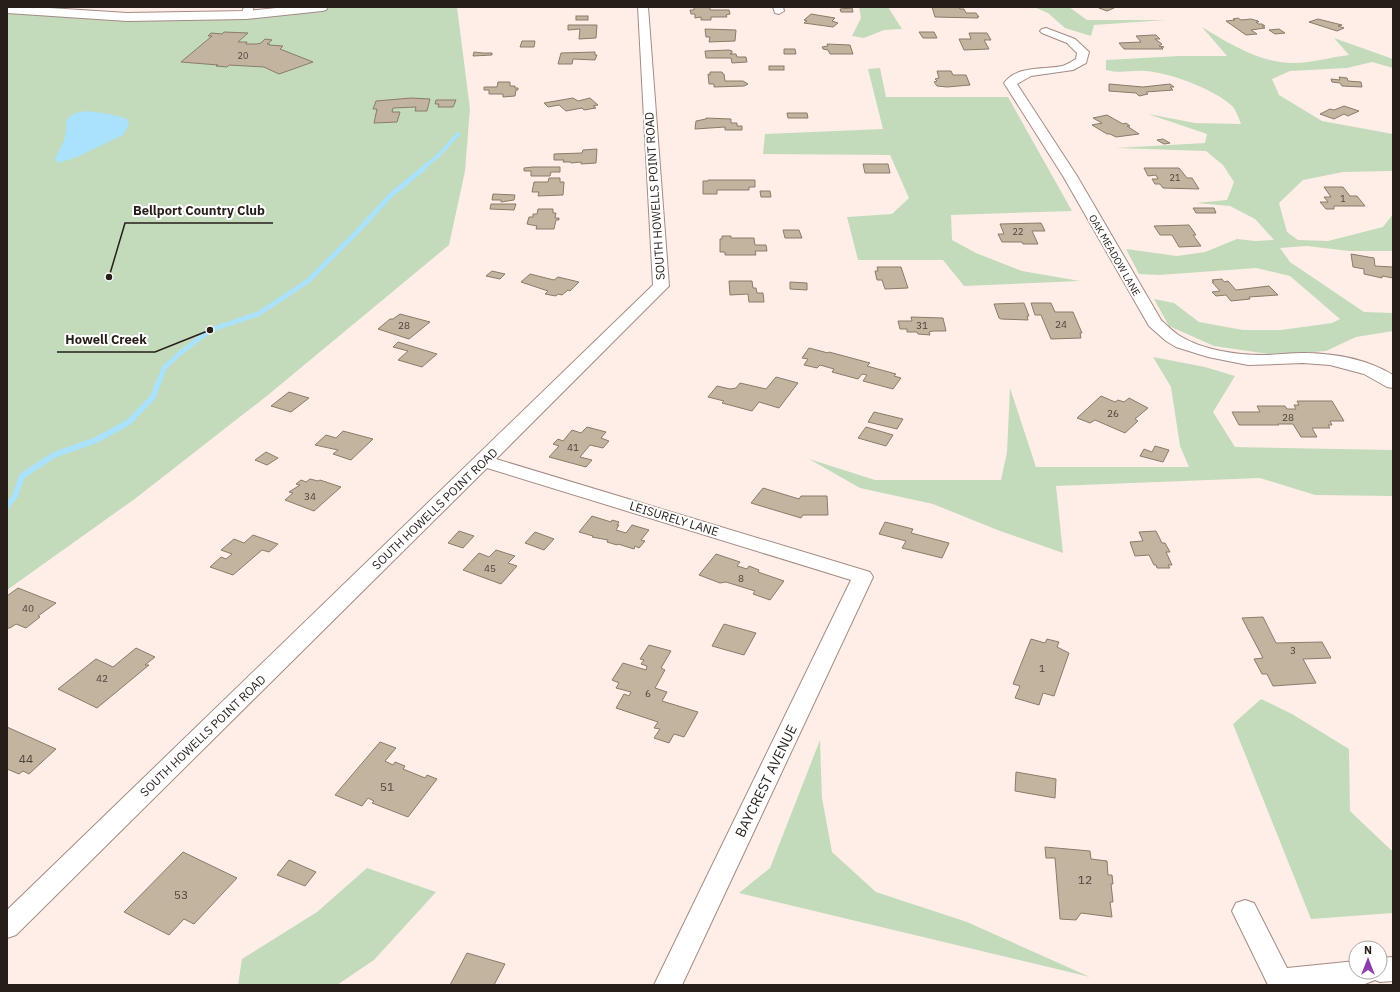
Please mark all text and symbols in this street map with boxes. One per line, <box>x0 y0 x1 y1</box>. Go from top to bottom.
house number: 20 <box>238 50 248 61</box>
street label: SOUTH HOWELLS POINT ROAD <box>641 111 668 281</box>
house number: 21 <box>1170 172 1180 183</box>
house number: 1 <box>1340 193 1346 204</box>
callout: Bellport Country Club <box>125 198 273 223</box>
text: Bellport Country Club <box>133 202 265 219</box>
street label: OAK MEADOW LANE <box>1086 212 1143 298</box>
house number: 22 <box>1013 226 1023 237</box>
house number: 24 <box>1055 318 1067 331</box>
house number: 28 <box>398 319 410 332</box>
house number: 31 <box>916 319 928 332</box>
callout: Howell Creek <box>57 327 155 352</box>
text: Howell Creek <box>65 331 147 348</box>
house number: 26 <box>1107 407 1119 420</box>
house number: 28 <box>1282 411 1294 424</box>
house number: 41 <box>567 441 579 454</box>
street label: SOUTH HOWELLS POINT ROAD <box>369 445 501 573</box>
house number: 34 <box>304 490 316 503</box>
street label: LEISURELY LANE <box>628 498 720 539</box>
house number: 45 <box>484 562 496 575</box>
house number: 8 <box>738 572 744 585</box>
house number: 40 <box>22 602 34 615</box>
house number: 3 <box>1290 644 1296 657</box>
house number: 1 <box>1039 662 1045 675</box>
house number: 42 <box>96 672 108 685</box>
street label: SOUTH HOWELLS POINT ROAD <box>137 672 269 800</box>
house number: 6 <box>645 687 651 700</box>
street label: BAYCREST AVENUE <box>731 722 801 840</box>
house number: 44 <box>19 751 33 766</box>
house number: 51 <box>380 779 394 794</box>
house number: 12 <box>1078 872 1092 887</box>
house number: 53 <box>174 887 188 902</box>
north arrow <box>1348 940 1388 980</box>
text: N <box>1364 943 1372 957</box>

